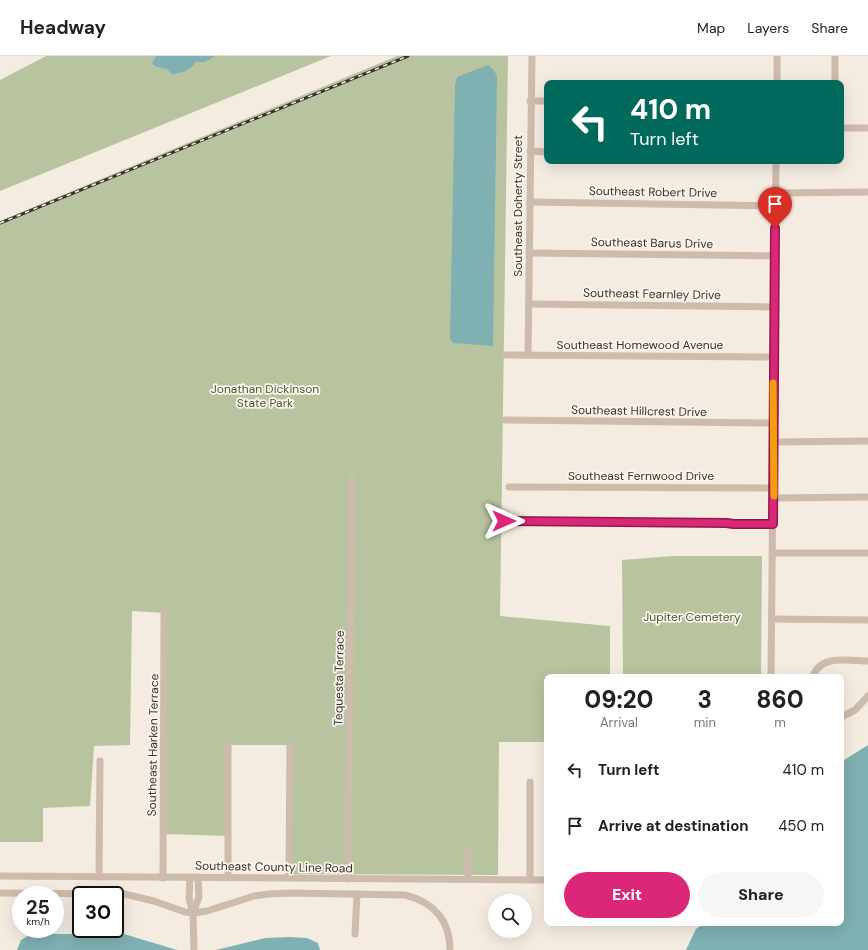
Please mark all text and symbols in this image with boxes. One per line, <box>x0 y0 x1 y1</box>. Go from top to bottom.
text: Headway <box>20 15 106 40</box>
text: Map <box>697 19 725 37</box>
text: Layers <box>747 19 789 37</box>
text: Share <box>811 19 848 37</box>
text: 410 m <box>630 91 711 128</box>
icon: left <box>564 96 616 148</box>
text: Turn left <box>630 127 699 151</box>
street label: Southeast Doherty Street <box>510 135 526 277</box>
street label: Southeast Robert Drive <box>589 183 718 201</box>
pin <box>758 187 792 228</box>
icon: arrive <box>764 193 786 215</box>
street label: Southeast Barus Drive <box>591 234 713 252</box>
street label: Southeast Fearnley Drive <box>583 285 721 303</box>
street label: Southeast Homewood Avenue <box>557 337 724 353</box>
park label: Jonathan Dickinson State Park <box>211 381 319 411</box>
street label: Southeast Hillcrest Drive <box>571 402 707 420</box>
street label: Southeast Fernwood Drive <box>568 468 714 484</box>
position arrow <box>483 500 525 542</box>
park label: Jupiter Cemetery <box>643 609 741 625</box>
street label: Tequesta Terrace <box>330 630 348 726</box>
street label: Southeast Harken Terrace <box>144 673 162 817</box>
text: 09:20 <box>584 684 653 715</box>
text: 3 <box>698 684 712 715</box>
text: 860 <box>756 684 804 715</box>
text: Arrival <box>600 714 638 731</box>
text: min <box>694 714 716 731</box>
text: m <box>774 714 786 731</box>
icon: left <box>564 759 586 781</box>
text: Turn left <box>598 760 659 780</box>
text: 410 m <box>783 760 824 780</box>
icon: arrive <box>564 815 586 837</box>
text: Arrive at destination <box>598 816 749 836</box>
text: 450 m <box>778 816 824 836</box>
street label: Southeast County Line Road <box>195 858 353 876</box>
button: Exit <box>564 872 690 918</box>
button: Share <box>698 872 824 918</box>
speed limit sign: 30 <box>72 886 124 938</box>
text: 25 <box>26 894 50 920</box>
map controls <box>488 894 532 938</box>
button: search <box>488 894 532 938</box>
text: km/h <box>26 915 50 928</box>

